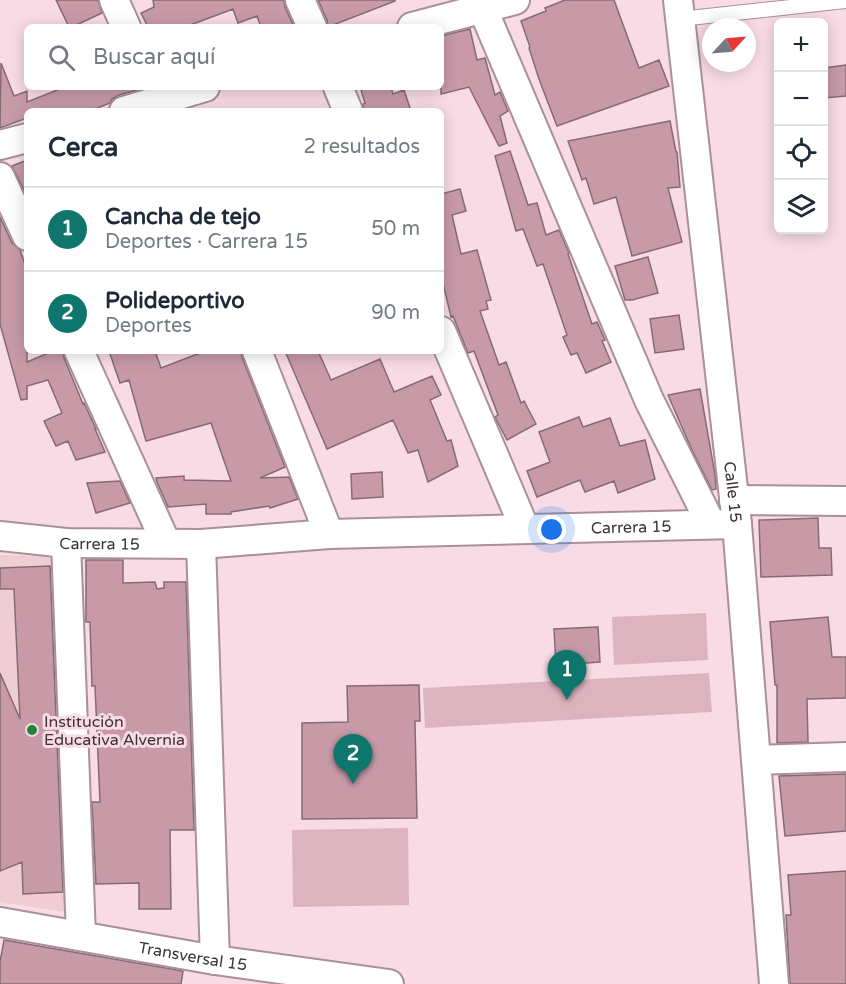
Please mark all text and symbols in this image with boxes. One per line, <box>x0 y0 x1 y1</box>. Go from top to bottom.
north arrow <box>702 18 756 72</box>
map controls <box>774 18 828 234</box>
button: + <box>774 18 828 72</box>
search box <box>24 24 444 90</box>
icon: search <box>45 41 78 74</box>
text: Buscar aquí <box>93 44 215 70</box>
button: − <box>774 72 828 126</box>
button: locate <box>774 126 828 180</box>
text: Cerca <box>48 132 118 163</box>
text: 2 resultados <box>304 135 420 159</box>
button: layers <box>774 180 828 234</box>
text: Cancha de tejo <box>105 204 261 230</box>
text: 1 <box>61 217 74 241</box>
text: 50 m <box>371 217 420 241</box>
text: Deportes · Carrera 15 <box>105 230 308 254</box>
text: Polideportivo <box>105 288 245 314</box>
text: 2 <box>61 301 74 325</box>
text: 90 m <box>371 301 420 325</box>
text: Deportes <box>105 314 192 338</box>
street label: Calle 15 <box>719 460 746 524</box>
your location <box>537 515 566 544</box>
street label: Carrera 15 <box>591 517 672 539</box>
street label: Carrera 15 <box>58 533 140 555</box>
pin: 1 <box>548 650 586 700</box>
place label: Institución Educativa Alvernia <box>44 712 185 750</box>
marker: Institución Educativa Alvernia <box>25 723 39 737</box>
pin: 2 <box>334 734 372 784</box>
street label: Transversal 15 <box>137 938 249 975</box>

